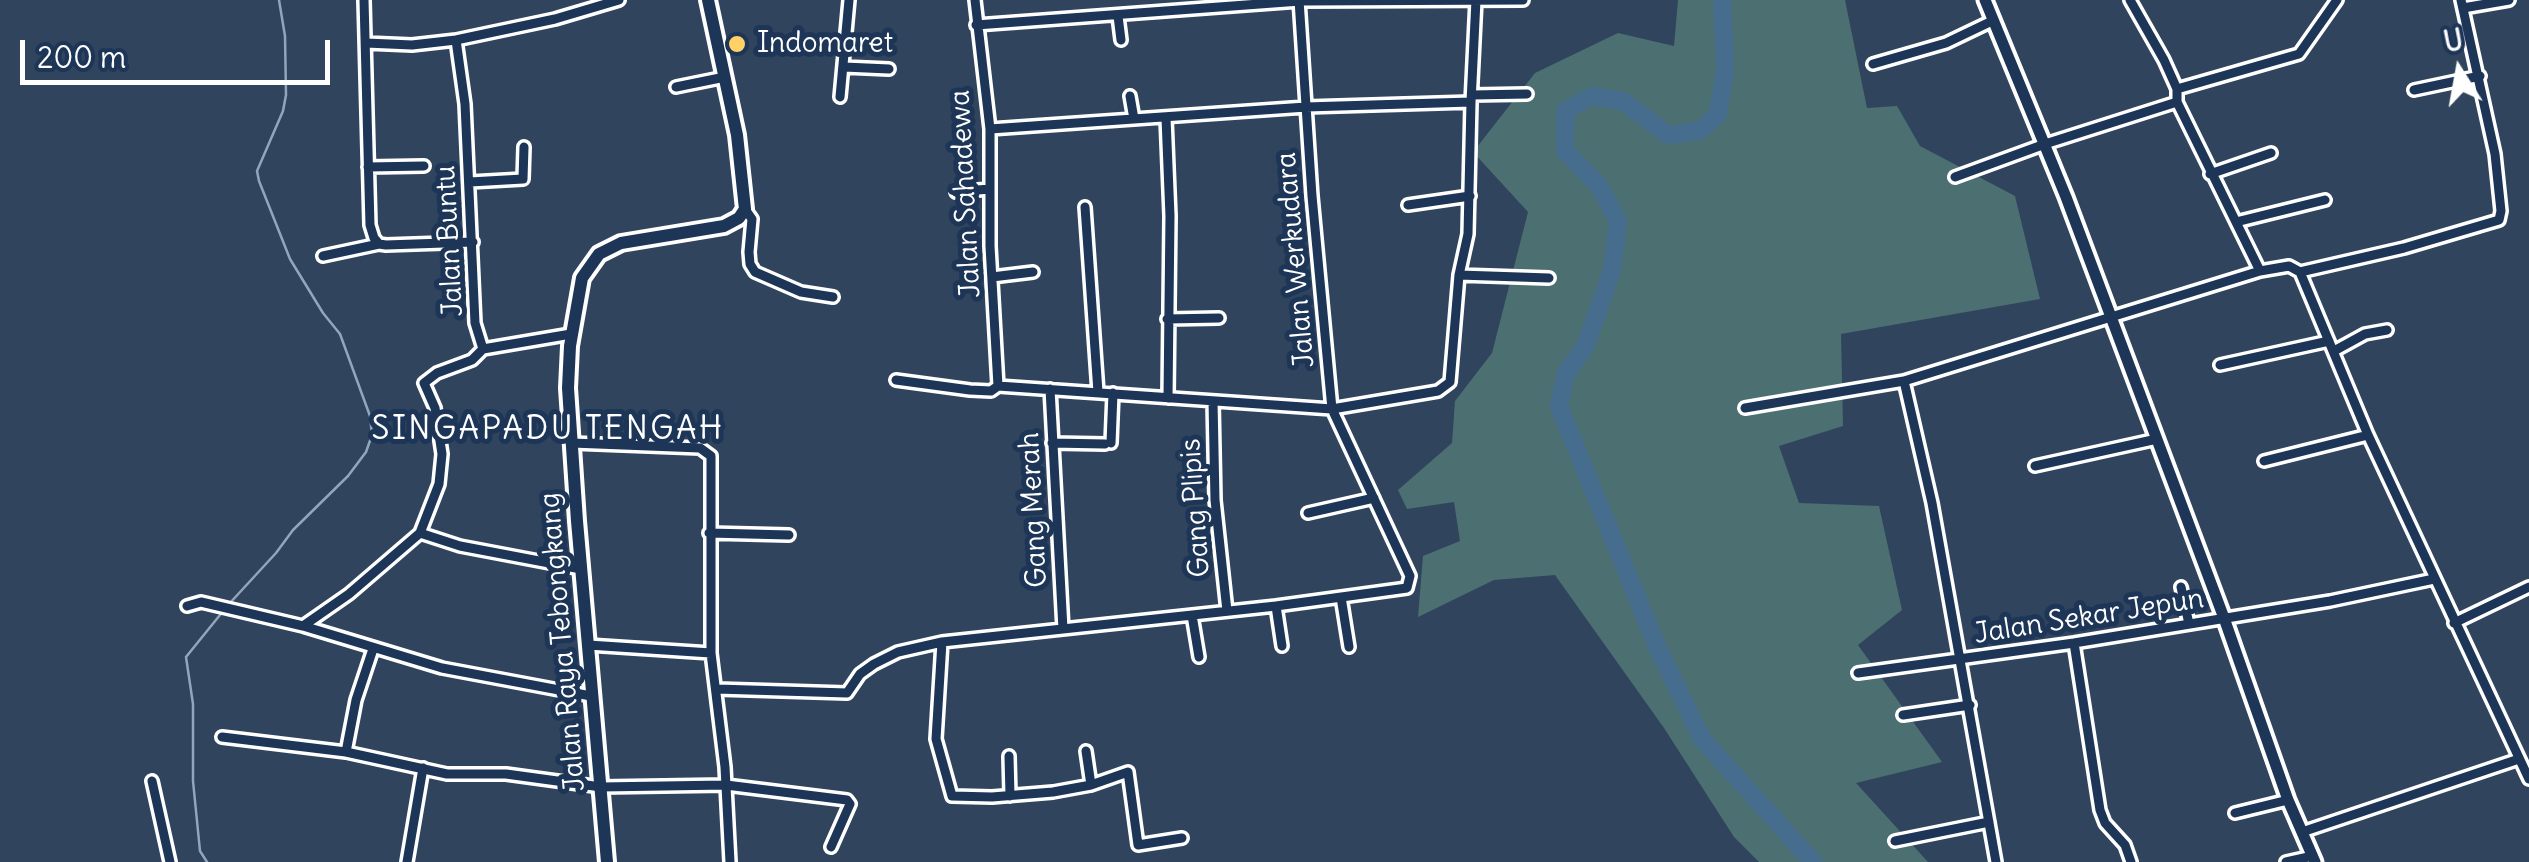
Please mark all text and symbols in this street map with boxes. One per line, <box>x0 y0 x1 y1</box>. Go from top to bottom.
scale bar <box>25 20 335 82</box>
north arrow <box>2409 20 2509 120</box>
text: U <box>2440 21 2466 60</box>
place label: Indomaret <box>757 27 893 61</box>
marker: Indomaret <box>726 33 748 55</box>
text: 200 m <box>37 38 126 76</box>
street label: Jalan Sahadewa <box>944 89 988 299</box>
street label: Jalan Werkudara <box>1270 151 1322 369</box>
street label: Jalan Buntu <box>429 164 471 318</box>
district label: SINGAPADU TENGAH <box>372 411 724 449</box>
street label: Gang Merah <box>1013 431 1055 589</box>
street label: Gang Plipis <box>1174 437 1218 579</box>
street label: Jalan Raya Tebongkang <box>533 491 593 793</box>
street label: Jalan Sekar Jepun <box>1972 582 2206 652</box>

